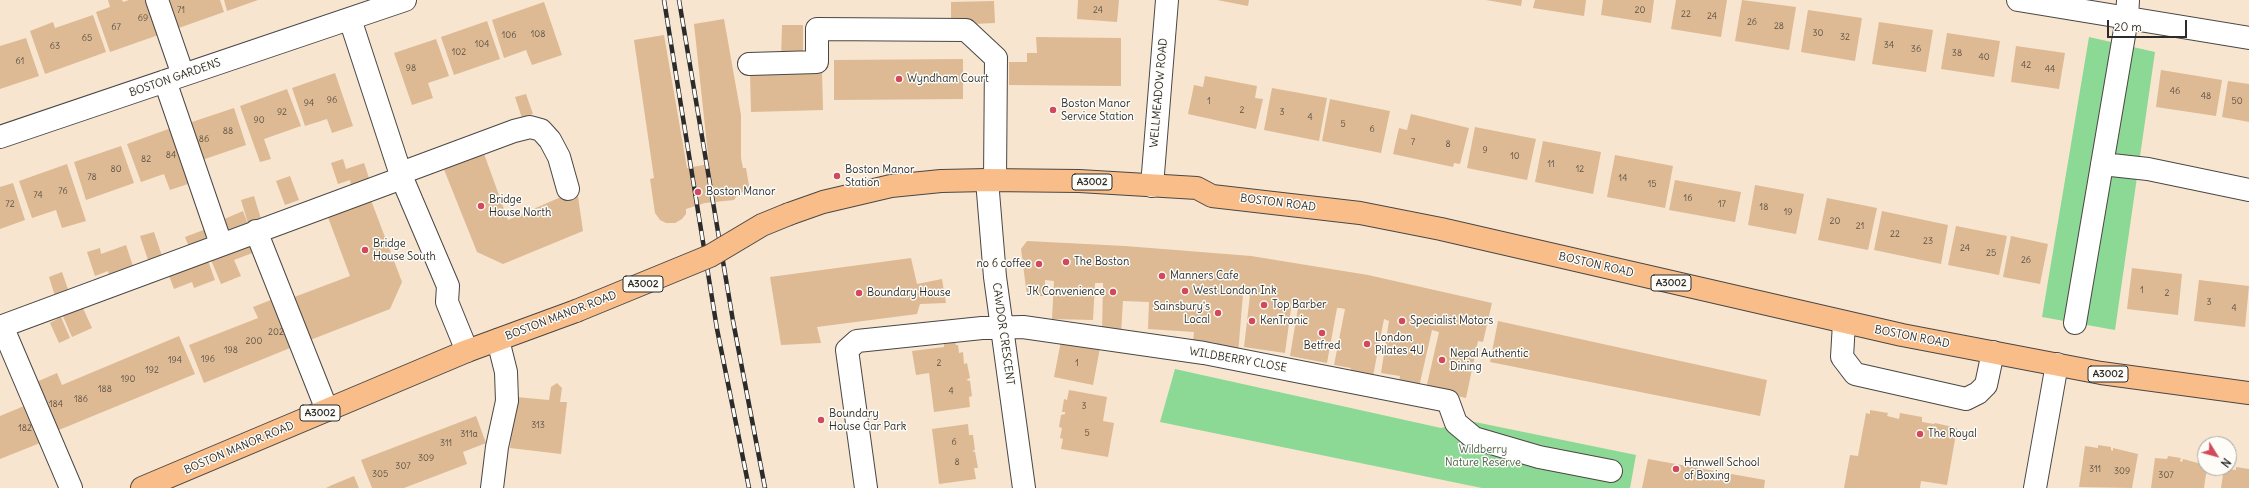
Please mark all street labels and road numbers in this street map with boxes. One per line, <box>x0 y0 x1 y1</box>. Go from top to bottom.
street label: WELLMEADOW ROAD <box>1148 38 1170 148</box>
street label: BOSTON GARDENS <box>127 56 223 100</box>
road number: A3002 <box>1072 174 1112 190</box>
street label: BOSTON ROAD <box>1239 192 1317 214</box>
street label: BOSTON ROAD <box>1557 250 1635 280</box>
road number: A3002 <box>1651 275 1691 291</box>
road number: A3002 <box>623 276 663 292</box>
street label: CAWDOR CRESCENT <box>989 282 1017 386</box>
street label: BOSTON MANOR ROAD <box>504 289 618 343</box>
street label: BOSTON ROAD <box>1873 323 1951 351</box>
street label: WILDBERRY CLOSE <box>1188 345 1288 375</box>
road number: A3002 <box>2088 366 2128 382</box>
road number: A3002 <box>300 405 340 421</box>
street label: BOSTON MANOR ROAD <box>182 419 296 477</box>

